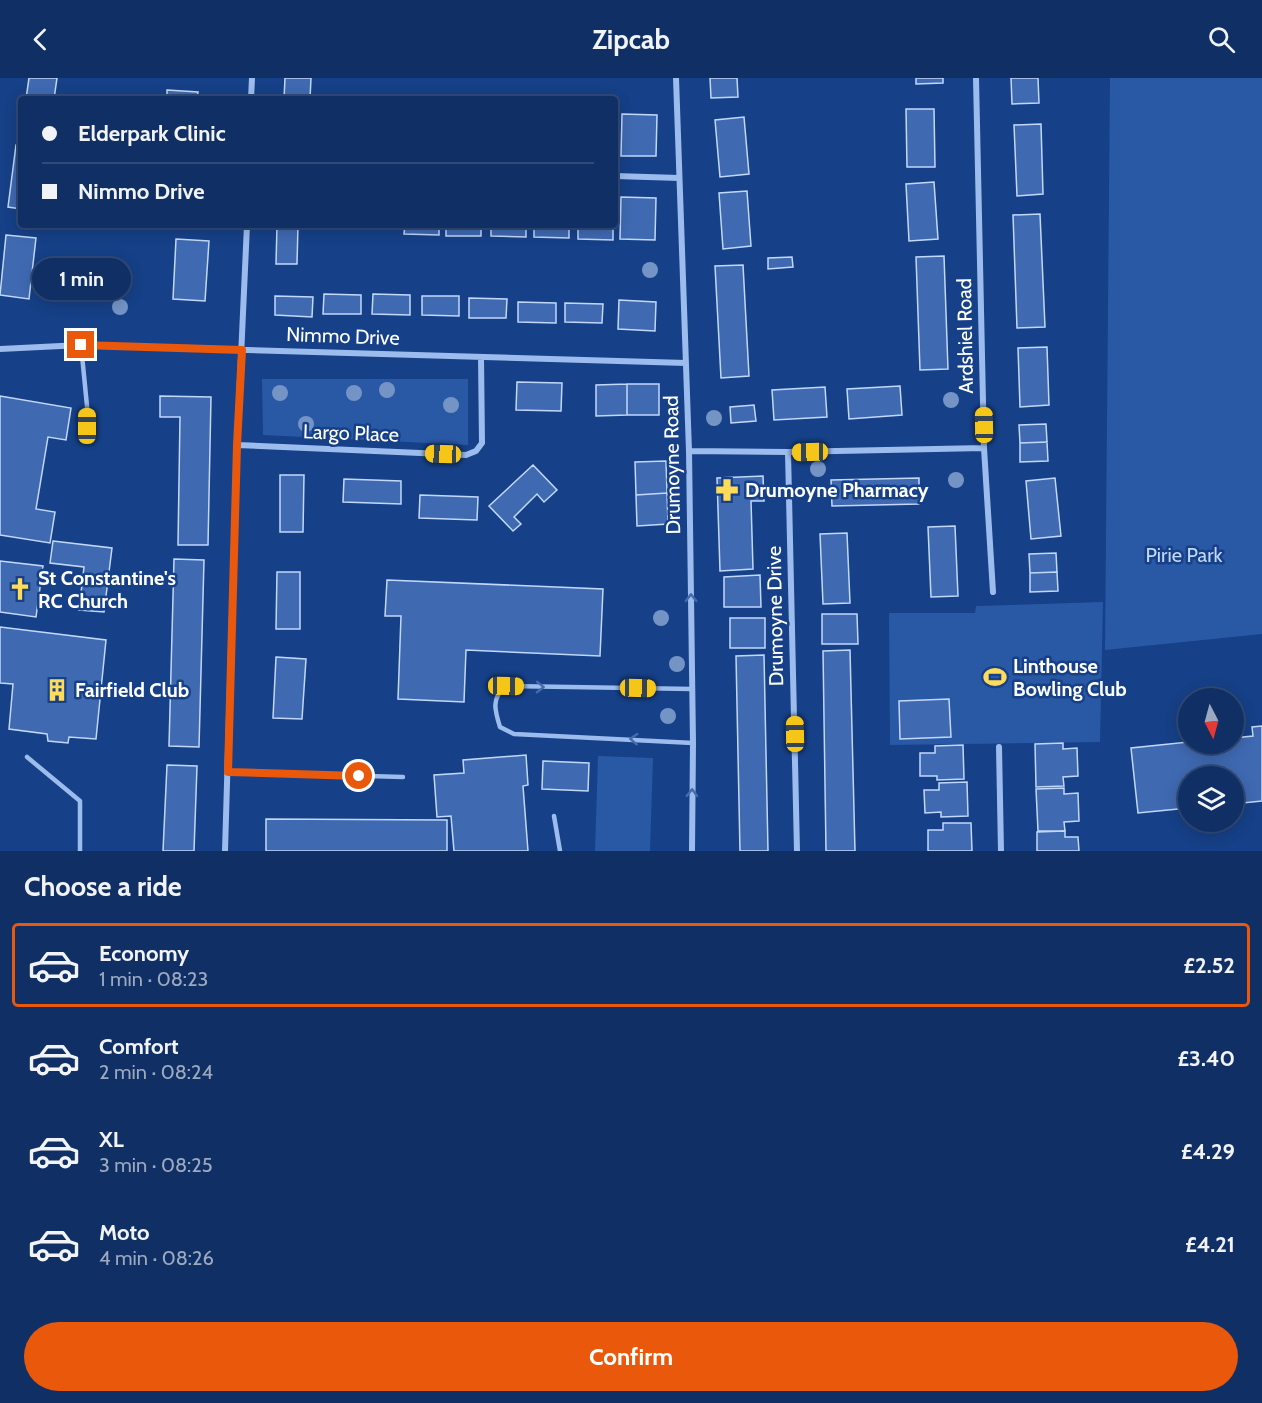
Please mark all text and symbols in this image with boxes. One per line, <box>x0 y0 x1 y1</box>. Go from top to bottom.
icon: back <box>24 23 57 56</box>
text: Zipcab <box>592 23 670 56</box>
icon: search <box>1205 23 1238 56</box>
text: Elderpark Clinic <box>78 120 226 147</box>
text: Nimmo Drive <box>78 178 205 205</box>
callout: 1 min <box>32 258 130 300</box>
text: 1 min <box>59 267 104 291</box>
street label: Ardshiel Road <box>952 278 978 394</box>
street label: Nimmo Drive <box>286 322 400 350</box>
route end <box>67 331 94 358</box>
street label: Drumoyne Road <box>659 395 685 535</box>
car <box>975 407 993 443</box>
car <box>78 408 96 444</box>
street label: Largo Place <box>303 419 399 447</box>
car <box>792 443 828 461</box>
car <box>425 444 461 464</box>
pharmacy icon: Drumoyne Pharmacy <box>714 477 740 503</box>
place label: Drumoyne Pharmacy <box>745 478 929 502</box>
park label: Pirie Park <box>1146 543 1222 567</box>
street label: Drumoyne Drive <box>762 546 788 686</box>
place label: St Constantine's RC Church <box>38 566 176 613</box>
church icon: St Constantine's RC Church <box>7 576 33 602</box>
one-way arrow <box>685 593 697 602</box>
place label: Linthouse Bowling Club <box>1013 654 1127 701</box>
sports icon: Linthouse Bowling Club <box>982 664 1008 690</box>
building icon: Fairfield Club <box>44 677 70 703</box>
car <box>488 677 524 695</box>
place label: Fairfield Club <box>75 678 189 702</box>
car <box>620 679 656 697</box>
one-way arrow <box>536 681 545 693</box>
north arrow <box>1178 688 1244 754</box>
map controls <box>1178 688 1244 832</box>
car <box>786 716 804 752</box>
one-way arrow <box>630 733 639 746</box>
route start <box>345 762 372 789</box>
button: layers <box>1178 766 1244 832</box>
one-way arrow <box>686 788 698 797</box>
text: Choose a ride <box>24 870 182 903</box>
icon: car <box>27 938 81 992</box>
text: Economy <box>99 940 189 967</box>
text: £2.52 <box>1184 952 1235 979</box>
text: 1 min · 08:23 <box>99 967 208 991</box>
icon: car <box>27 1031 81 1085</box>
text: Comfort <box>99 1033 178 1060</box>
text: £3.40 <box>1178 1045 1235 1072</box>
text: 2 min · 08:24 <box>99 1060 213 1084</box>
icon: car <box>27 1124 81 1178</box>
text: XL <box>99 1126 124 1153</box>
text: £4.29 <box>1181 1138 1235 1165</box>
text: 3 min · 08:25 <box>99 1153 213 1177</box>
icon: car <box>27 1217 81 1271</box>
text: Moto <box>99 1219 150 1246</box>
text: £4.21 <box>1185 1231 1235 1258</box>
text: 4 min · 08:26 <box>99 1246 214 1270</box>
button: Confirm <box>24 1322 1238 1391</box>

